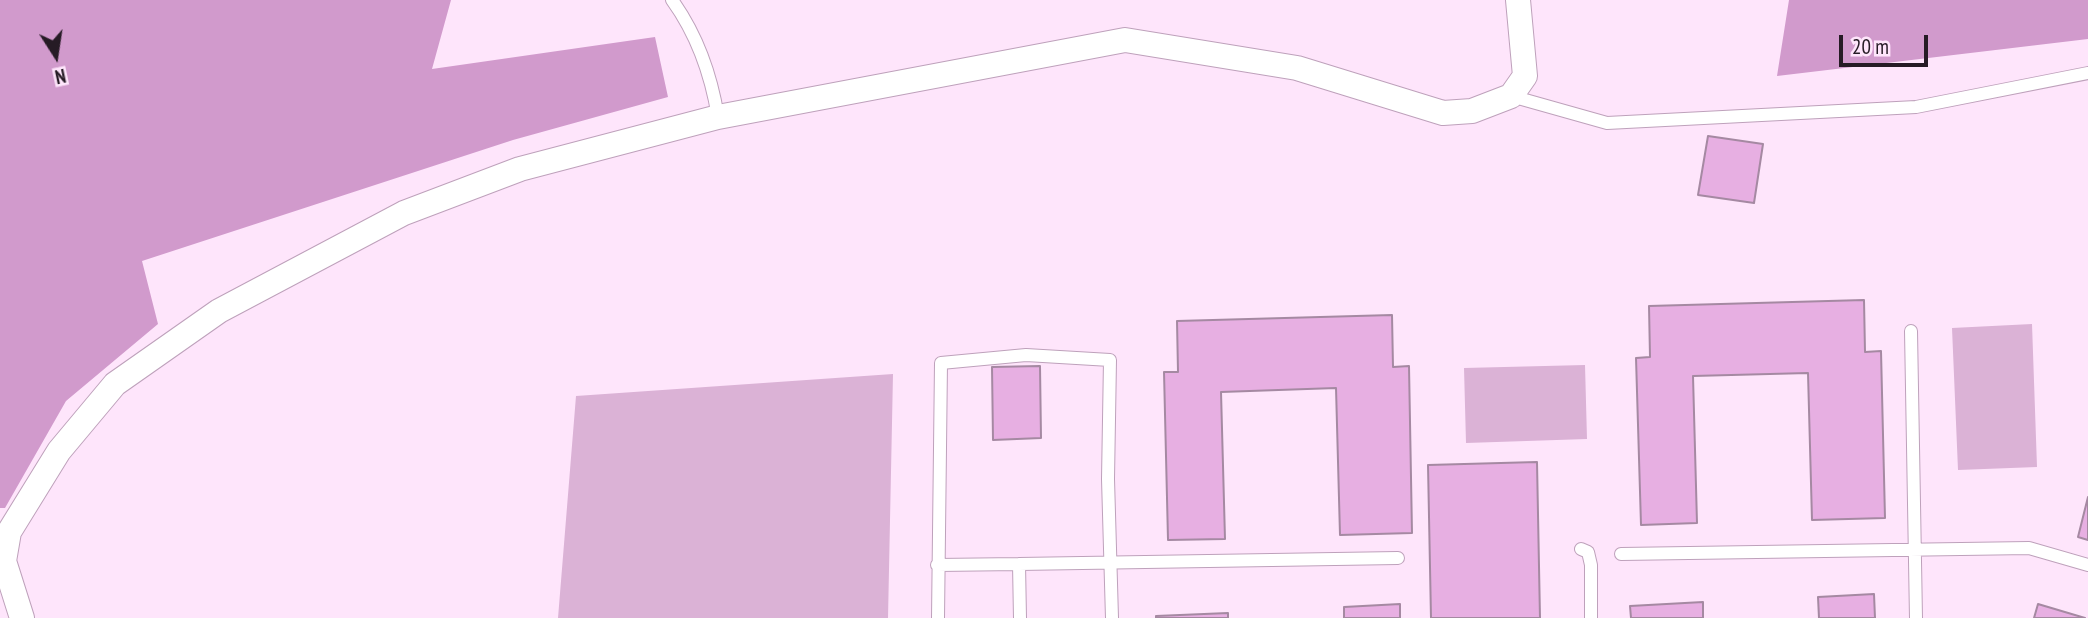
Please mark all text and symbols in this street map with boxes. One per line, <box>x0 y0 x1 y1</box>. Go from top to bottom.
north arrow <box>21 21 91 91</box>
scale bar <box>1843 21 1932 65</box>
text: 20 m <box>1852 33 1889 60</box>
text: N <box>53 64 68 89</box>

